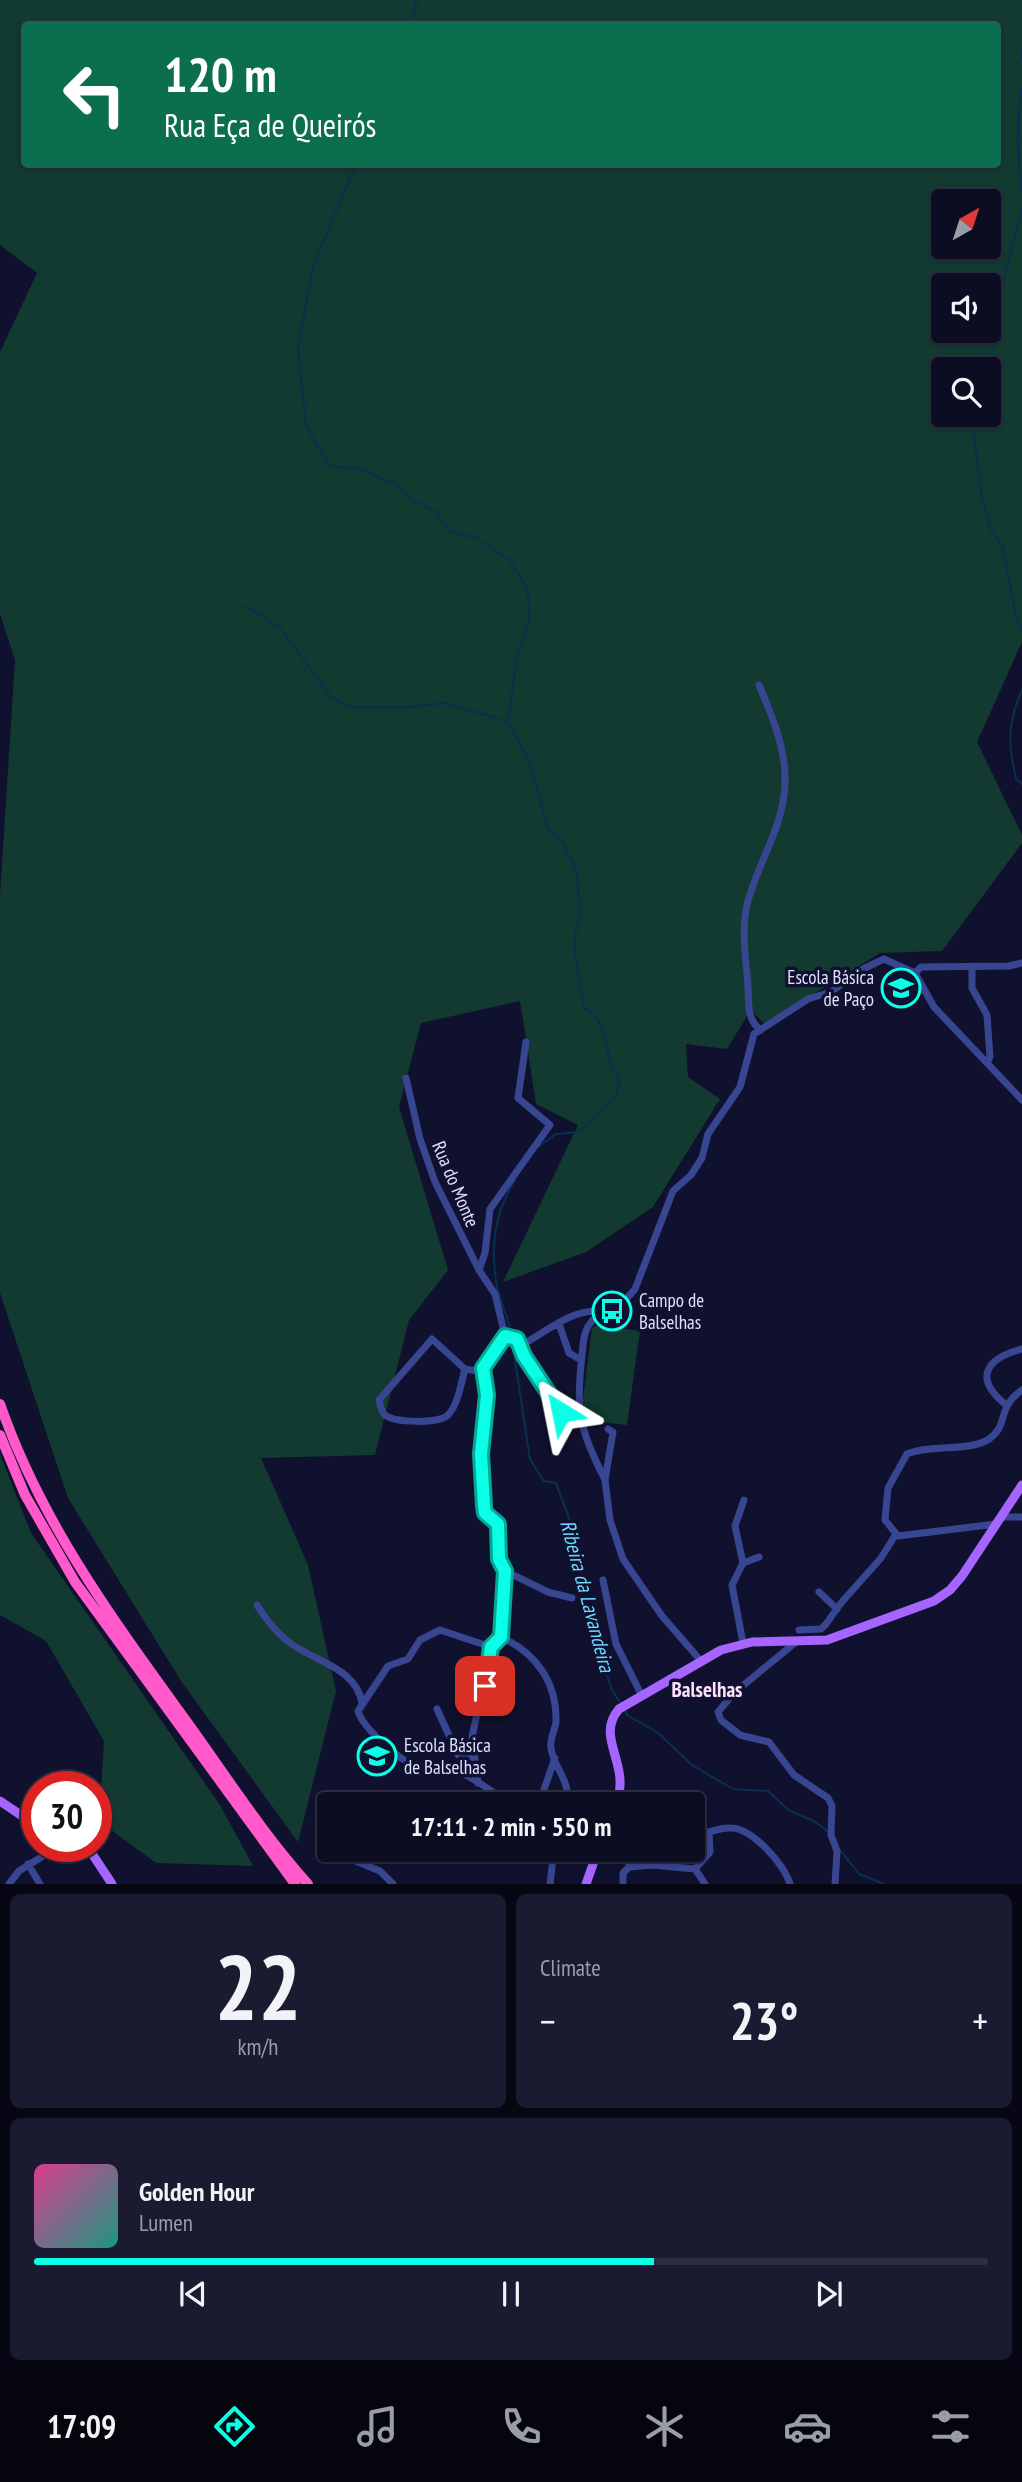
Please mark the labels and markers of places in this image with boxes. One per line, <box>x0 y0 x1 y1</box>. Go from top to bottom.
place label: Escola Básica de Paço <box>787 965 874 1011</box>
school or university icon: Escola Básica de Paço <box>880 967 922 1009</box>
place label: Campo de Balselhas <box>639 1288 704 1334</box>
bus stop icon: Campo de Balselhas <box>591 1290 633 1332</box>
pin <box>455 1656 515 1716</box>
place label: Escola Básica de Balselhas <box>404 1733 491 1779</box>
school or university icon: Escola Básica de Balselhas <box>356 1735 398 1777</box>

